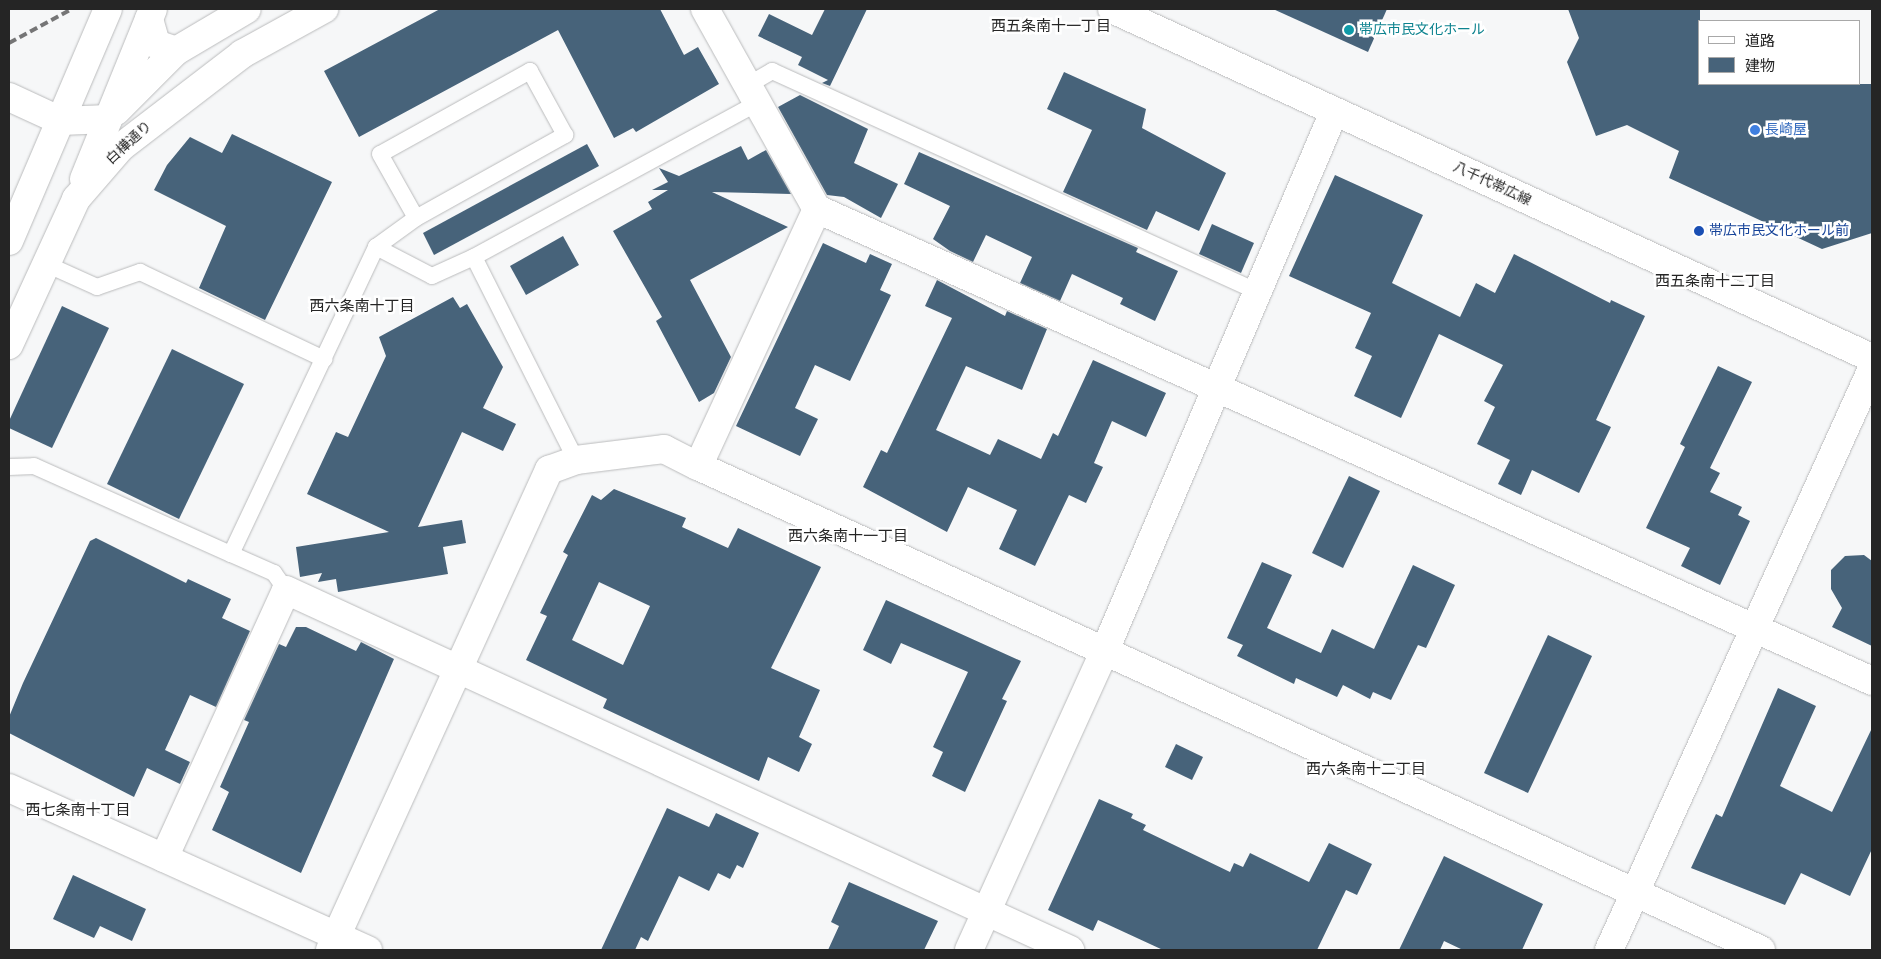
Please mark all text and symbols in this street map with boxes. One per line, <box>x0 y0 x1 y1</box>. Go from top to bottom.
district label: 西五条南十一丁目 <box>991 18 1111 36</box>
legend <box>1698 20 1861 85</box>
place label: 帯広市民文化ホール <box>1359 22 1485 38</box>
marker: 帯広市民文化ホール <box>1343 24 1355 36</box>
text: 道路 <box>1745 32 1775 50</box>
text: 建物 <box>1745 57 1775 75</box>
street label: 白樺通り <box>103 118 155 168</box>
place label: 長崎屋 <box>1765 122 1807 138</box>
marker: 長崎屋 <box>1749 124 1761 136</box>
street label: 八千代帯広線 <box>1450 159 1534 209</box>
place label: 帯広市民文化ホール前 <box>1709 223 1849 239</box>
marker: 帯広市民文化ホール前 <box>1693 225 1705 237</box>
district label: 西五条南十二丁目 <box>1655 273 1775 291</box>
district label: 西六条南十丁目 <box>310 298 414 316</box>
district label: 西六条南十一丁目 <box>788 528 908 546</box>
district label: 西六条南十二丁目 <box>1306 761 1426 779</box>
district label: 西七条南十丁目 <box>26 802 130 820</box>

